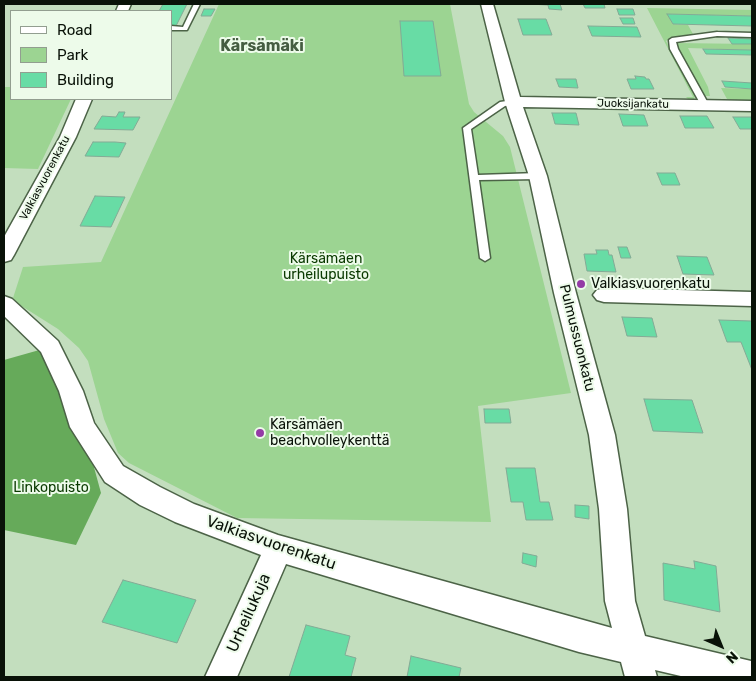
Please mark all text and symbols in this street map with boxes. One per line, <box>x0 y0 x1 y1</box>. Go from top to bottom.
legend <box>10 10 172 100</box>
text: Road <box>57 21 93 39</box>
district label: Kärsämäki <box>220 36 304 56</box>
text: Park <box>57 46 88 64</box>
text: Building <box>57 71 114 89</box>
street label: Juoksijankatu <box>597 97 669 111</box>
street label: Valkiasvuorenkatu <box>17 134 73 222</box>
park label: Kärsämäen urheilupuisto <box>283 251 369 284</box>
place label: Valkiasvuorenkatu <box>591 276 710 292</box>
marker: Valkiasvuorenkatu <box>575 278 587 290</box>
street label: Pulmussuonkatu <box>556 283 598 393</box>
place label: Kärsämäen beachvolleykenttä <box>270 417 389 450</box>
marker: Kärsämäen beachvolleykenttä <box>254 427 266 439</box>
park label: Linkopuisto <box>13 480 89 496</box>
street label: Valkiasvuorenkatu <box>204 512 338 574</box>
street label: Urheilukuja <box>223 571 275 655</box>
north arrow <box>696 621 746 671</box>
text: N <box>722 648 741 667</box>

